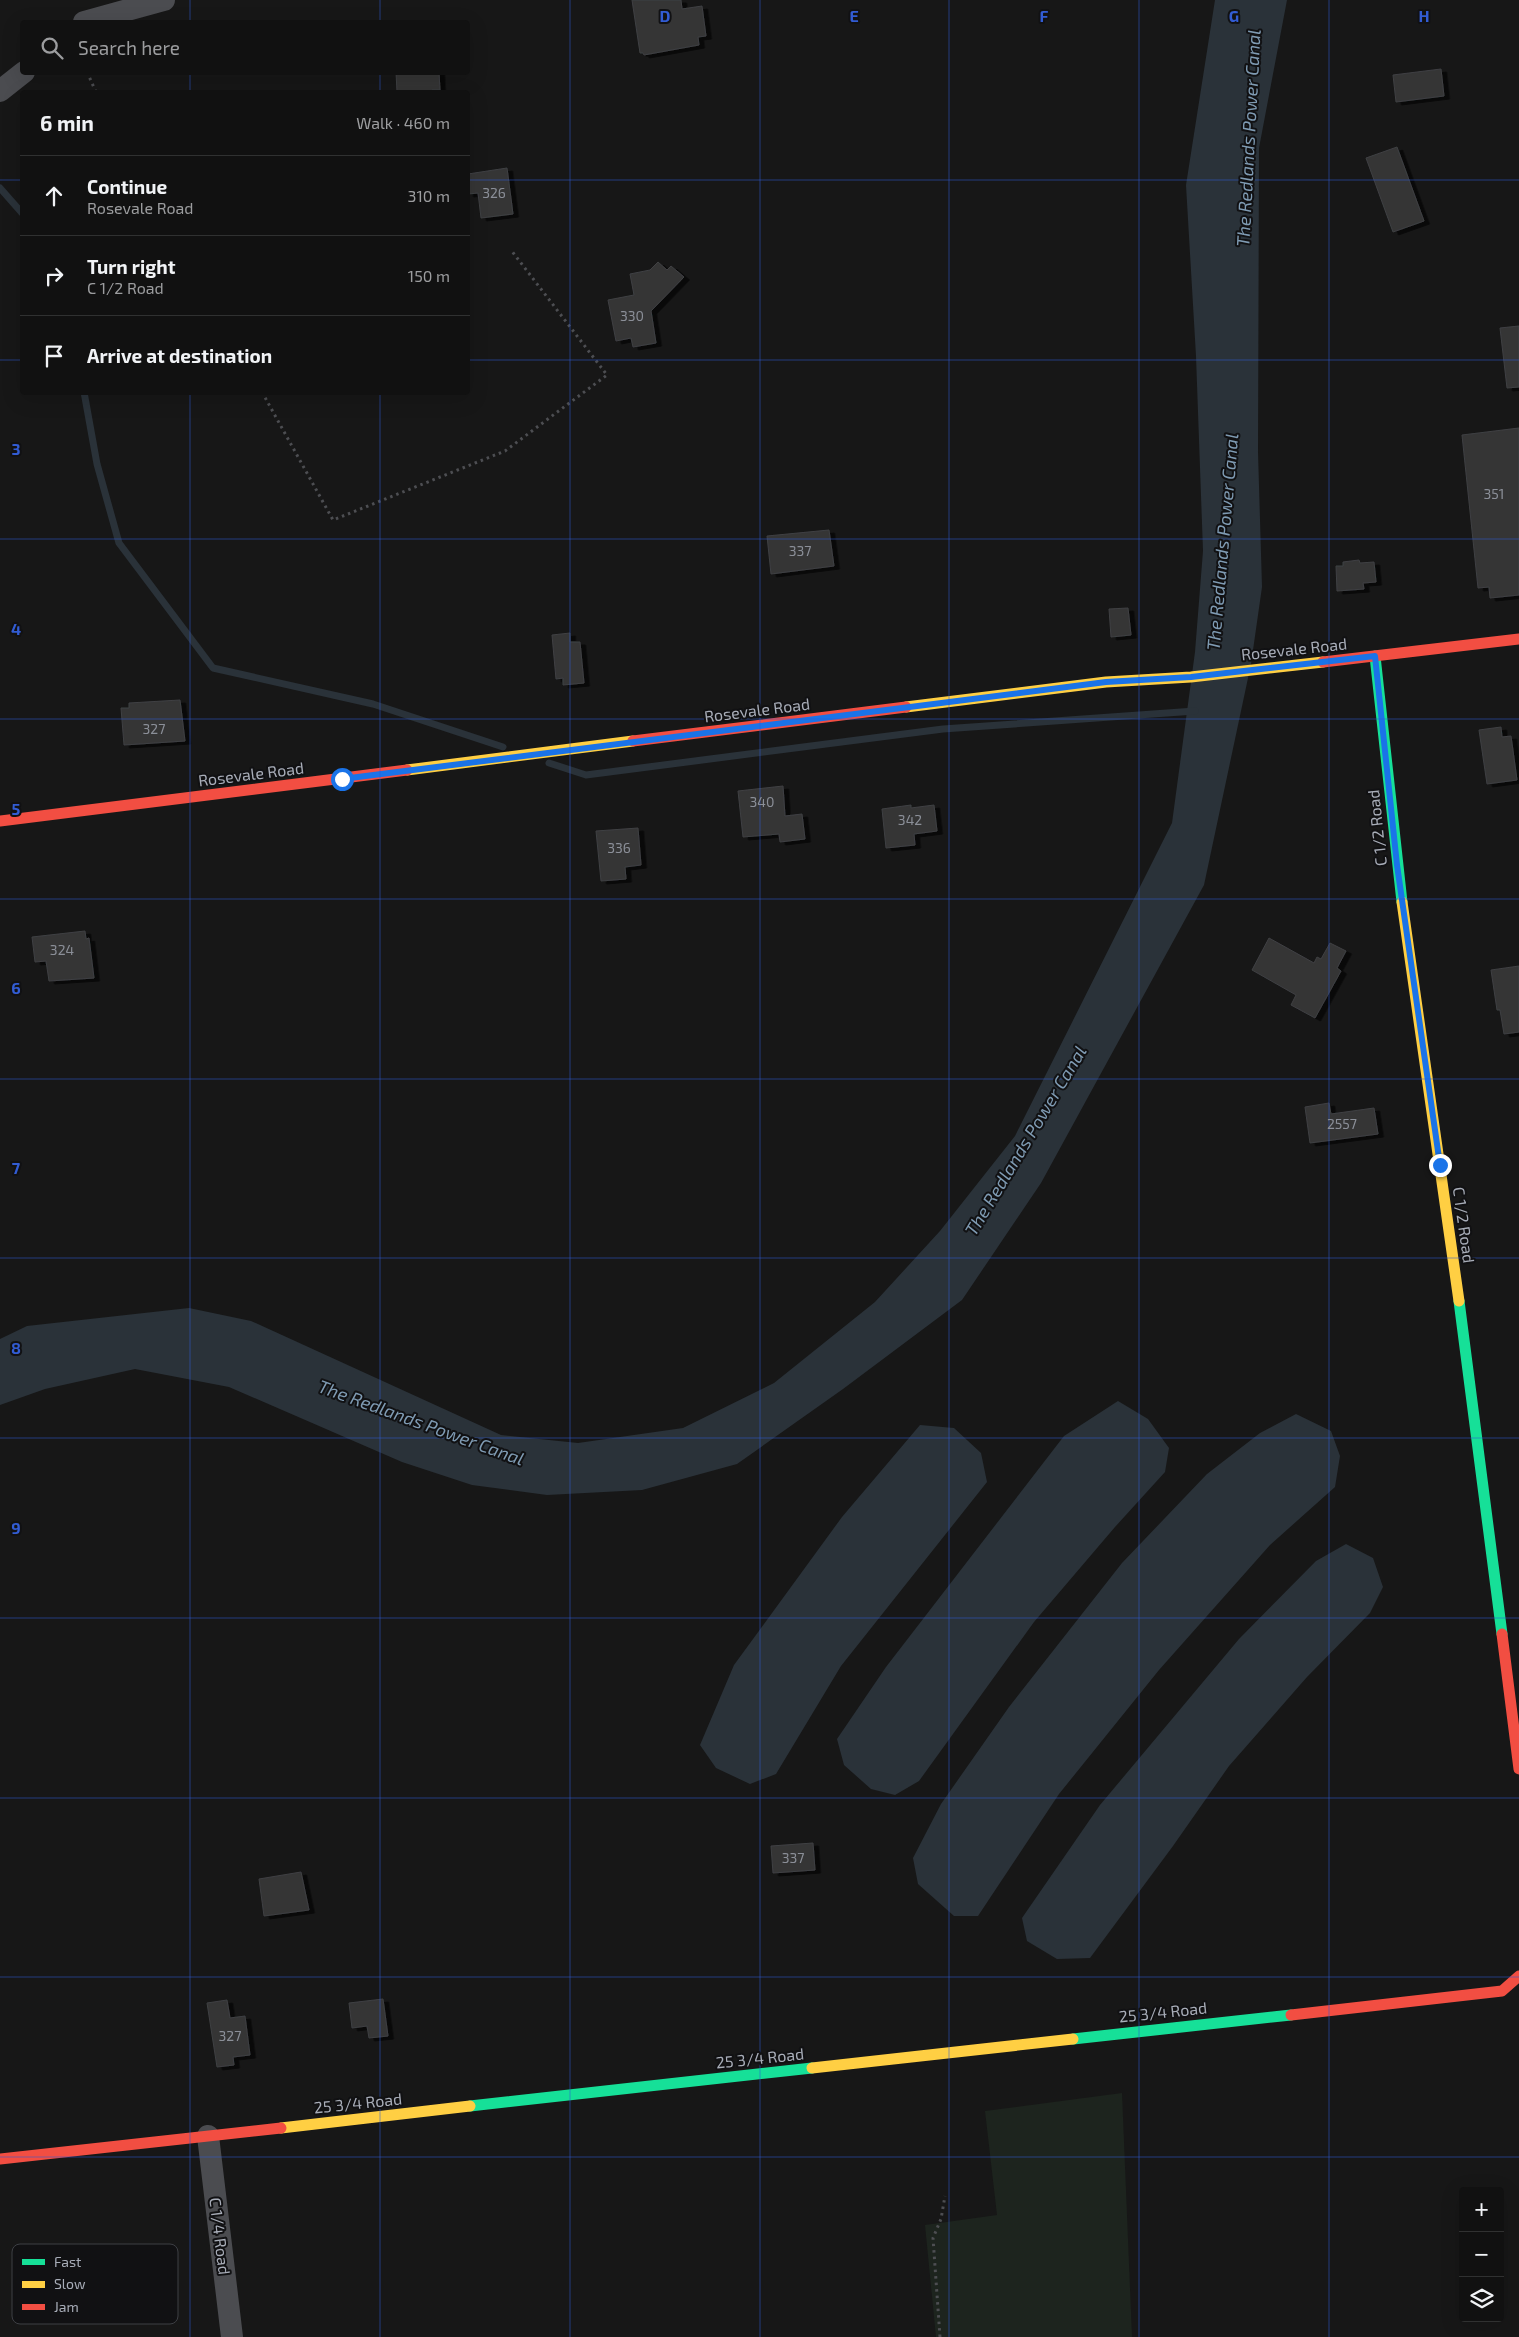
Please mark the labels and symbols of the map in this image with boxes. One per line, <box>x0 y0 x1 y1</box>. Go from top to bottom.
text: D <box>660 6 671 25</box>
text: E <box>849 6 859 25</box>
text: F <box>1040 6 1049 25</box>
text: G <box>1229 6 1239 25</box>
text: H <box>1418 6 1430 25</box>
water label: The Redlands Power Canal <box>1231 29 1265 247</box>
house number: 326 <box>482 184 506 201</box>
house number: 330 <box>620 307 644 324</box>
water label: The Redlands Power Canal <box>1202 433 1242 651</box>
text: 3 <box>11 439 21 458</box>
house number: 351 <box>1484 485 1504 502</box>
house number: 337 <box>789 542 811 559</box>
text: 4 <box>11 619 21 638</box>
street label: Rosevale Road <box>1240 633 1348 664</box>
street label: Rosevale Road <box>703 694 811 725</box>
house number: 327 <box>143 720 165 737</box>
street label: Rosevale Road <box>197 758 305 789</box>
route start <box>331 768 354 791</box>
street label: C 1/2 Road <box>1363 789 1390 867</box>
house number: 340 <box>750 793 774 810</box>
text: 5 <box>12 799 21 818</box>
house number: 342 <box>898 811 922 828</box>
house number: 336 <box>607 839 631 856</box>
house number: 324 <box>50 941 74 958</box>
text: 6 <box>11 978 21 997</box>
water label: The Redlands Power Canal <box>960 1042 1091 1239</box>
house number: 2557 <box>1327 1115 1357 1132</box>
route end <box>1429 1154 1452 1177</box>
text: 7 <box>12 1158 21 1177</box>
street label: C 1/2 Road <box>1450 1186 1479 1264</box>
text: 8 <box>11 1338 21 1357</box>
water label: The Redlands Power Canal <box>315 1375 527 1470</box>
text: 9 <box>11 1518 21 1537</box>
house number: 337 <box>782 1849 804 1866</box>
street label: 25 3/4 Road <box>1118 1997 1208 2026</box>
house number: 327 <box>219 2027 241 2044</box>
street label: 25 3/4 Road <box>715 2043 805 2072</box>
street label: 25 3/4 Road <box>313 2088 403 2117</box>
street label: C 1/4 Road <box>206 2196 235 2276</box>
legend <box>12 2244 178 2324</box>
text: Fast <box>54 2253 81 2270</box>
text: Slow <box>54 2275 86 2292</box>
text: Jam <box>54 2298 79 2315</box>

